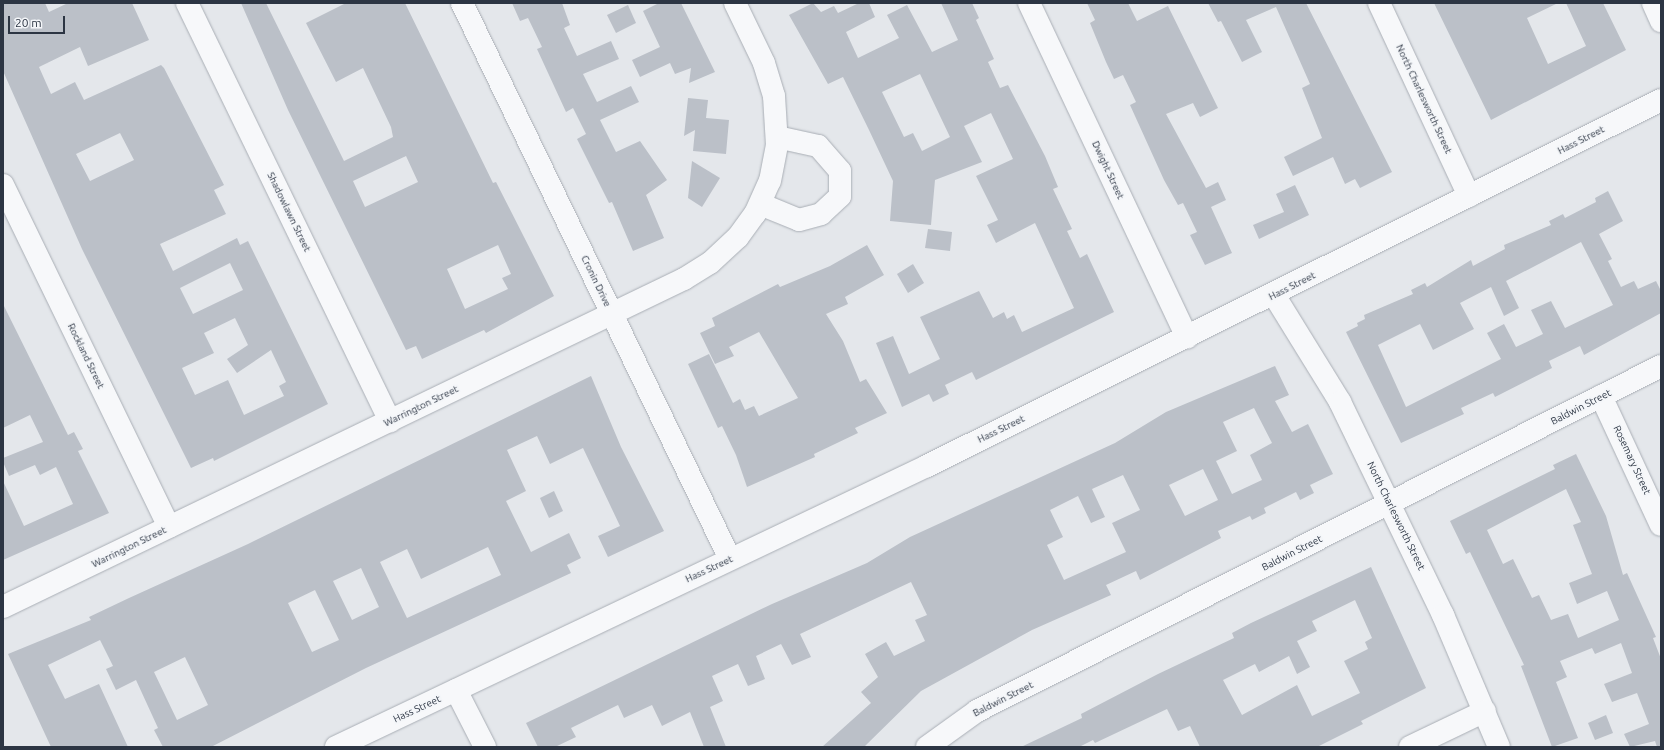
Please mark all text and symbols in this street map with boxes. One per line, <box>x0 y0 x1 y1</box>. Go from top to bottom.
scale bar <box>10 8 67 34</box>
text: 20 m <box>15 16 42 29</box>
street label: North Charlesworth Street <box>1393 42 1455 156</box>
street label: Hass Street <box>1556 123 1606 157</box>
street label: Dwight Street <box>1089 139 1127 201</box>
street label: Shadowlawn Street <box>265 170 313 254</box>
street label: Cronin Drive <box>578 253 614 309</box>
street label: Hass Street <box>1267 269 1317 303</box>
street label: Rockland Street <box>65 321 107 391</box>
street label: Warrington Street <box>382 383 460 429</box>
street label: Baldwin Street <box>1549 387 1613 427</box>
street label: Hass Street <box>975 412 1027 446</box>
street label: Rosemary Street <box>1611 424 1653 496</box>
street label: North Charlesworth Street <box>1364 460 1428 572</box>
street label: Warrington Street <box>90 524 168 570</box>
street label: Baldwin Street <box>1260 533 1324 573</box>
street label: Hass Street <box>683 553 735 585</box>
street label: Baldwin Street <box>971 679 1035 719</box>
street label: Hass Street <box>391 693 443 725</box>

